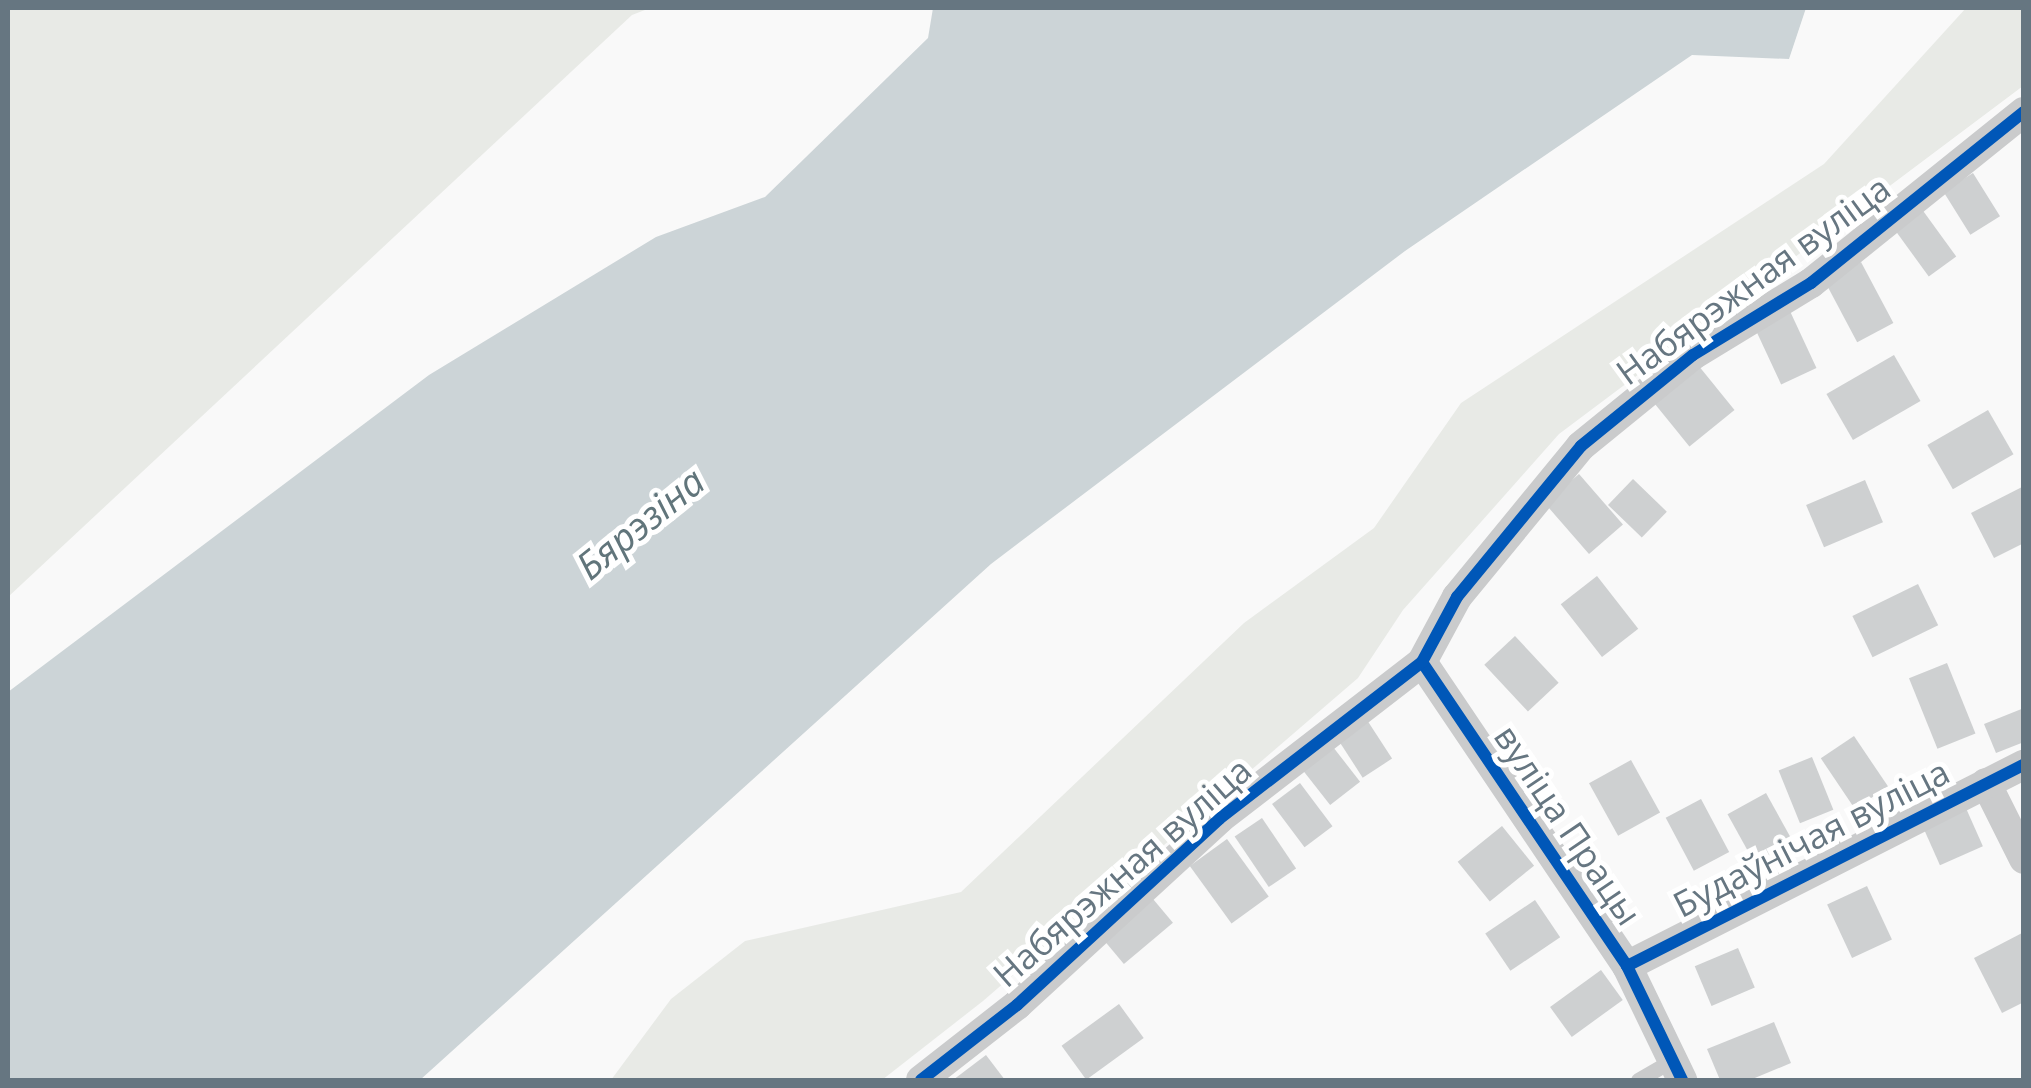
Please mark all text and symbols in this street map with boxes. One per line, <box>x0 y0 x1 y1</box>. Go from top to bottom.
street label: Набярэжная вуліца <box>1608 167 1898 393</box>
water label: Бярэзіна <box>567 458 713 588</box>
street label: вуліца Працы <box>1486 717 1650 933</box>
street label: Набярэжная вуліца <box>985 749 1259 995</box>
street label: Будаўнічая вуліца <box>1666 750 1956 926</box>

